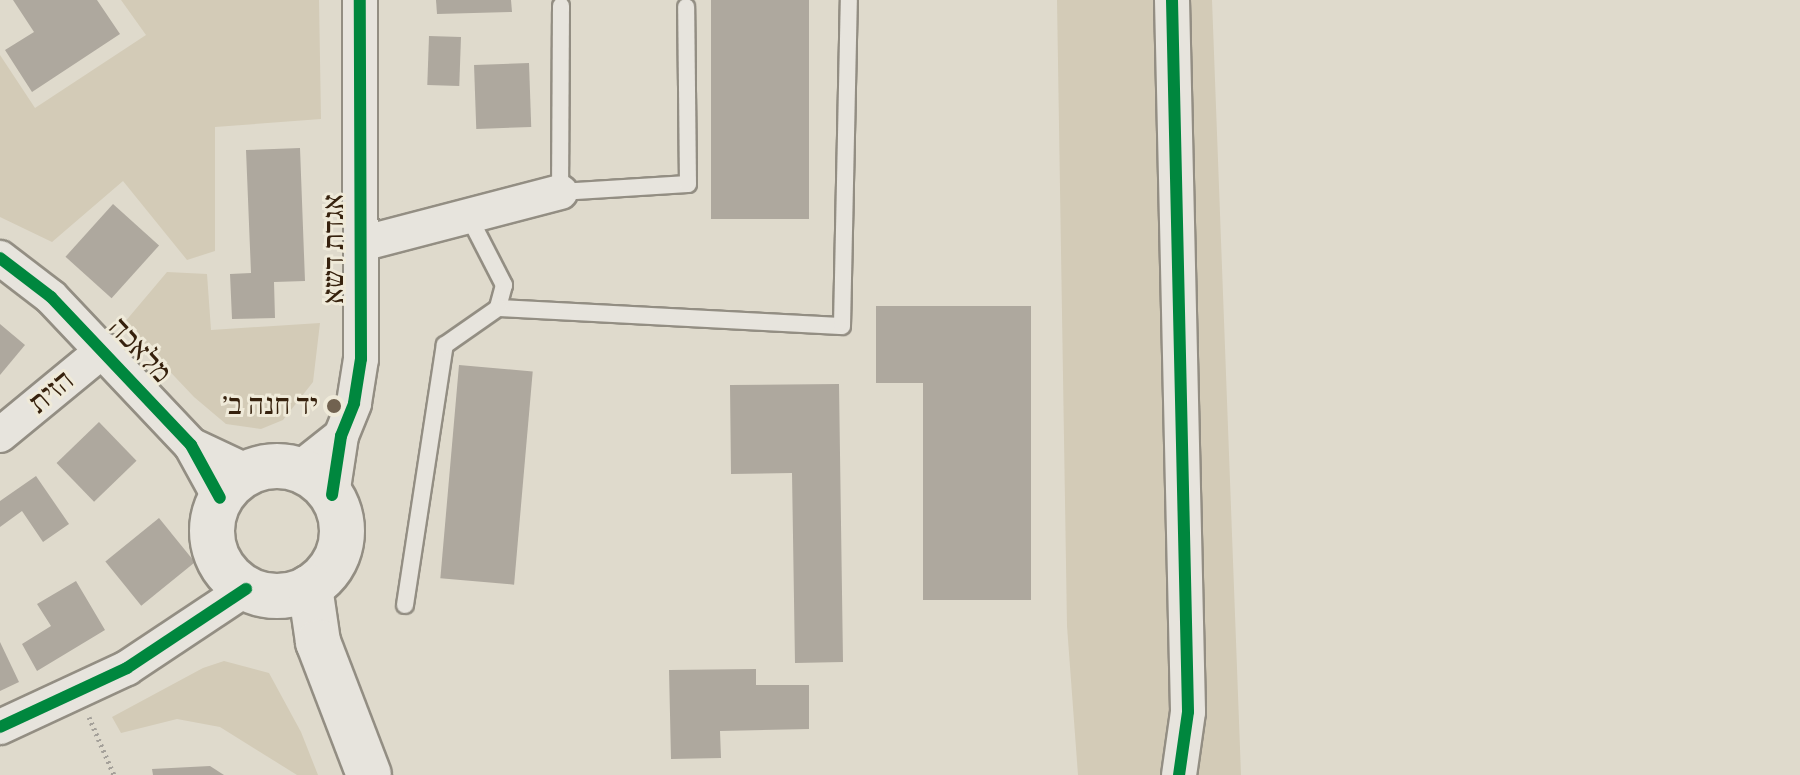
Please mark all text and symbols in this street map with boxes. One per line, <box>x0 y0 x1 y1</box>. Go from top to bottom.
street label: אגדת דשא <box>317 194 353 304</box>
street label: מלאכה <box>100 311 178 391</box>
street label: הזית <box>22 364 82 422</box>
place label: יד חנה ב׳ <box>222 388 318 424</box>
marker: יד חנה ב׳ <box>325 397 343 415</box>

